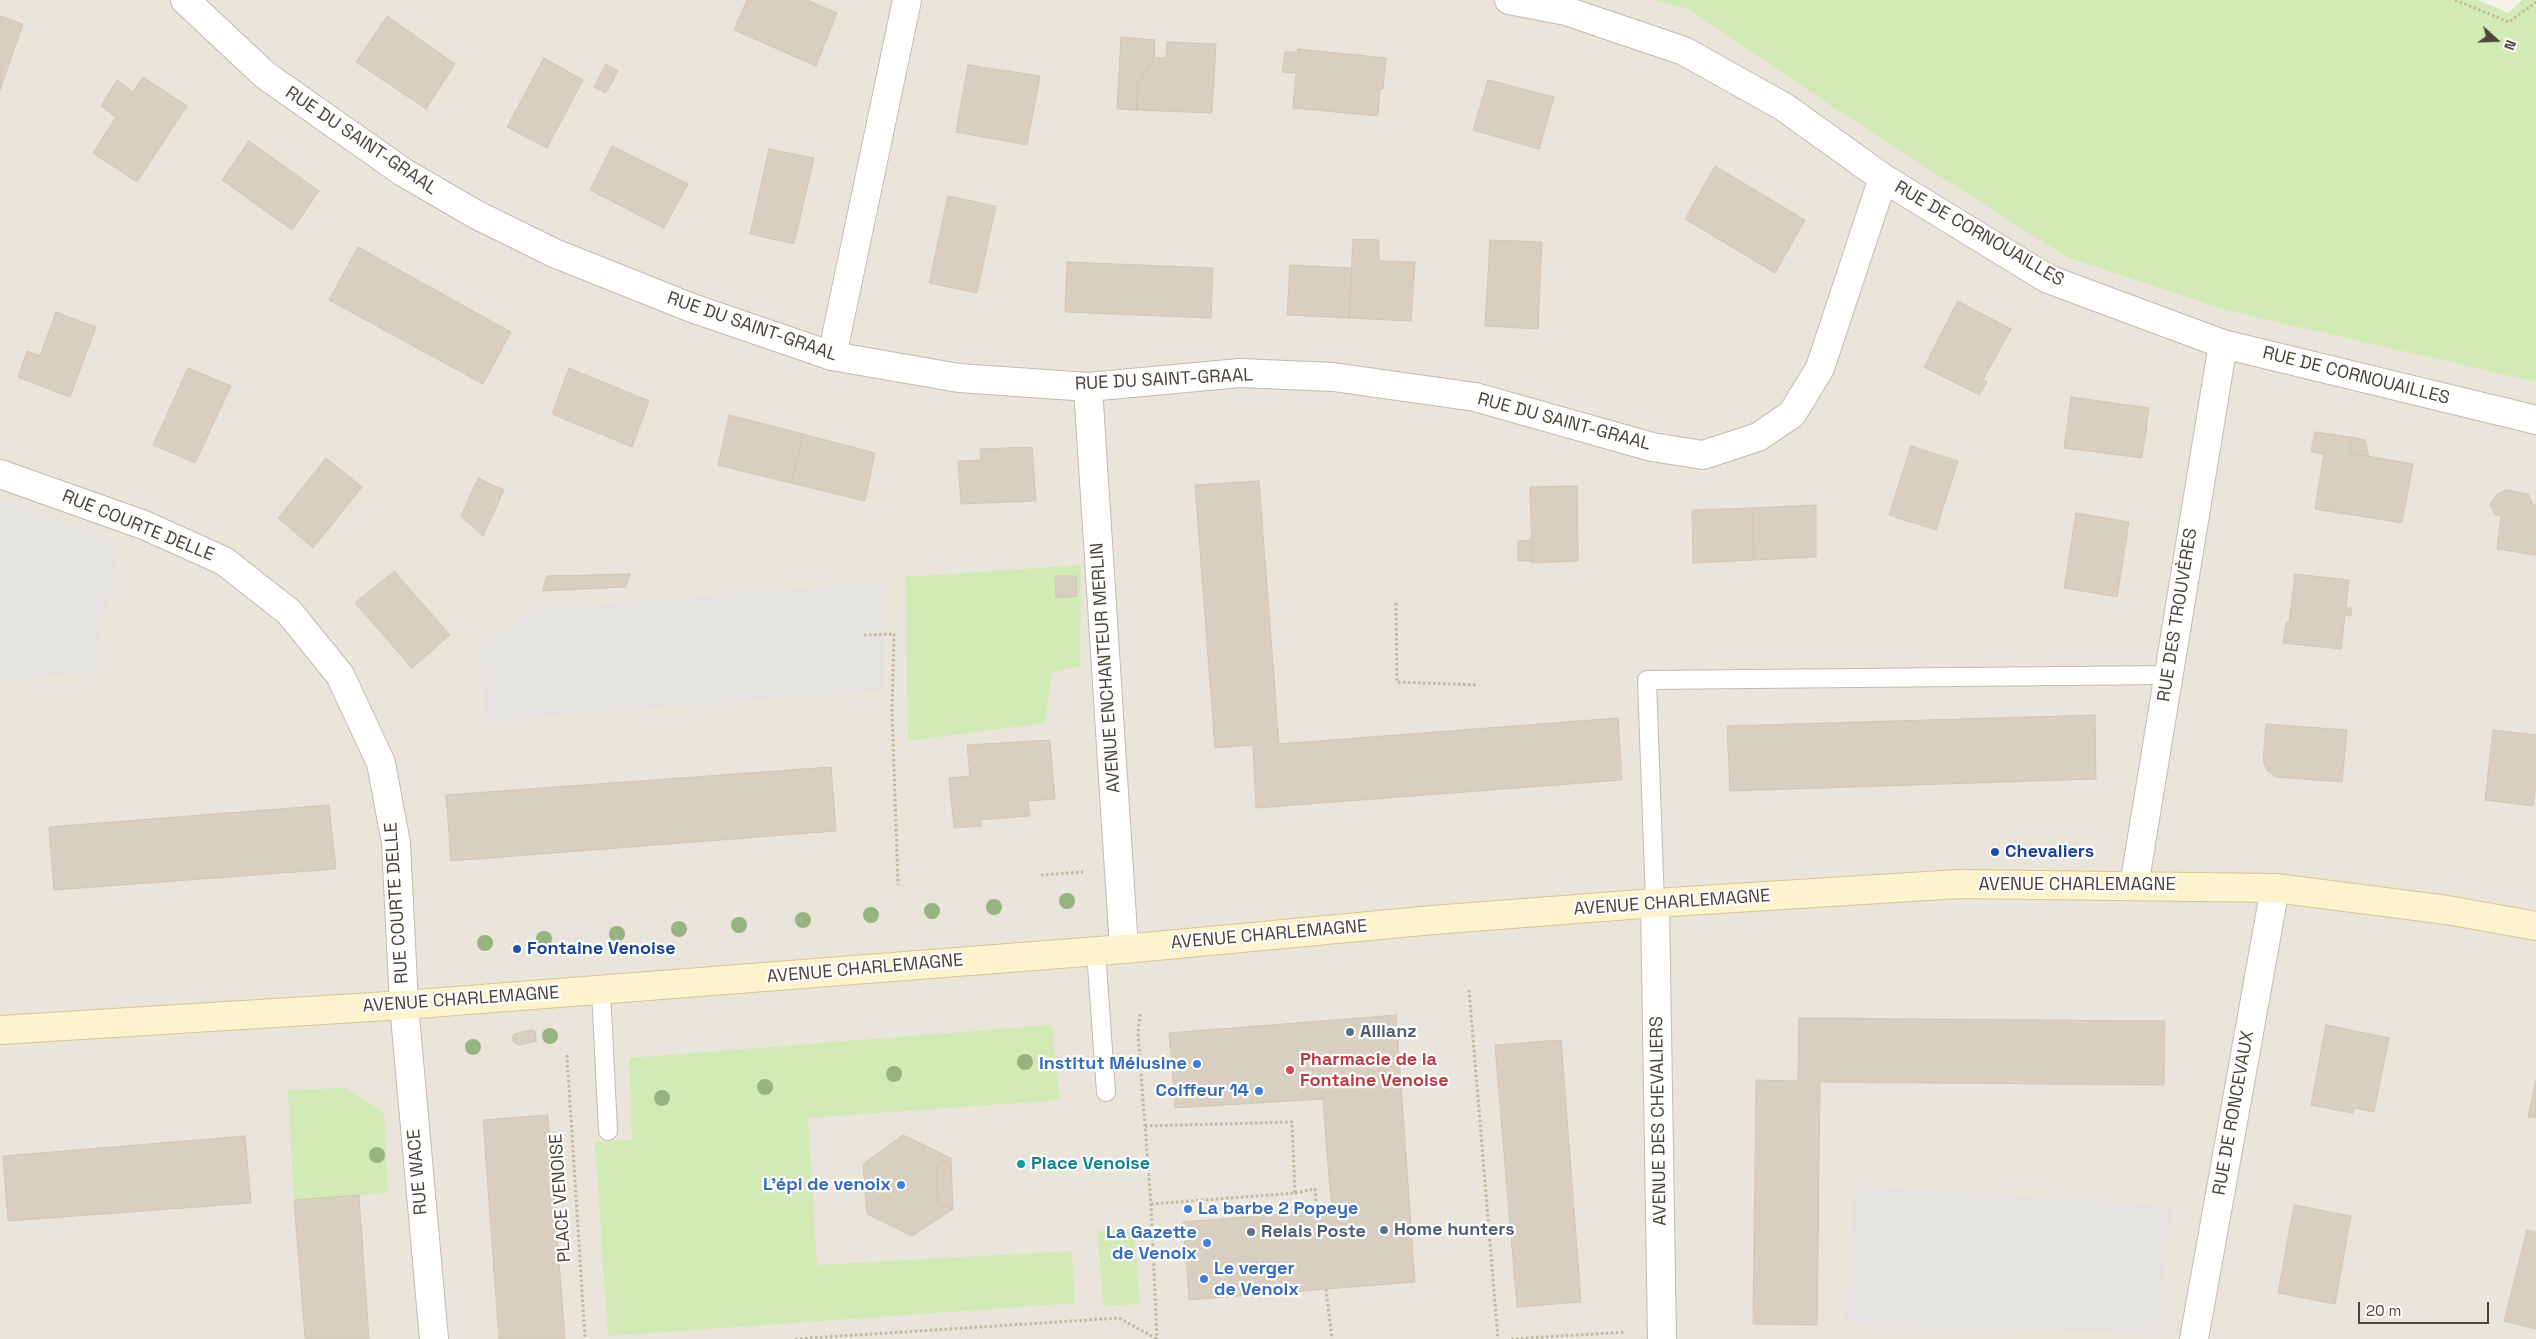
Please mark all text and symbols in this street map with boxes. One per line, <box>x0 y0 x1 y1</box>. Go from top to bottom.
north arrow <box>2471 15 2521 65</box>
text: N <box>2500 38 2520 53</box>
street label: RUE DU SAINT-GRAAL <box>281 82 441 200</box>
street label: RUE DE CORNOUAILLES <box>1890 177 2068 291</box>
street label: RUE DU SAINT-GRAAL <box>664 288 840 366</box>
street label: RUE DE CORNOUAILLES <box>2260 342 2452 410</box>
street label: RUE DU SAINT-GRAAL <box>1074 365 1254 395</box>
street label: RUE DU SAINT-GRAAL <box>1475 388 1653 456</box>
street label: RUE COURTE DELLE <box>59 486 217 566</box>
street label: RUE DES TROUVÈRES <box>2154 527 2202 703</box>
street label: AVENUE ENCHANTEUR MERLIN <box>1086 542 1126 794</box>
street label: RUE COURTE DELLE <box>381 821 413 985</box>
place label: Chevaliers <box>2005 841 2094 863</box>
marker: Chevaliers <box>1989 846 2001 858</box>
street label: AVENUE CHARLEMAGNE <box>1978 874 2176 896</box>
street label: AVENUE CHARLEMAGNE <box>1573 885 1771 921</box>
street label: AVENUE CHARLEMAGNE <box>1170 916 1368 954</box>
place label: Fontaine Venoise <box>527 938 676 960</box>
marker: Fontaine Venoise <box>511 943 523 955</box>
street label: AVENUE CHARLEMAGNE <box>766 950 964 988</box>
street label: AVENUE CHARLEMAGNE <box>362 982 560 1018</box>
street label: AVENUE DES CHEVALIERS <box>1646 1016 1672 1226</box>
place label: Allianz <box>1360 1021 1417 1043</box>
marker: Allianz <box>1344 1026 1356 1038</box>
street label: RUE DE RONCEVAUX <box>2209 1029 2259 1197</box>
place label: Pharmacie de la Fontaine Venoise <box>1300 1049 1449 1092</box>
place label: Institut Mélusine <box>1039 1053 1187 1075</box>
marker: Institut Mélusine <box>1191 1058 1203 1070</box>
marker: Pharmacie de la Fontaine Venoise <box>1284 1064 1296 1076</box>
place label: Coiffeur 14 <box>1155 1080 1249 1102</box>
marker: Coiffeur 14 <box>1253 1085 1265 1097</box>
street label: RUE WACE <box>403 1128 433 1216</box>
street label: PLACE VENOISE <box>546 1133 576 1263</box>
place label: Place Venoise <box>1031 1153 1150 1175</box>
marker: Place Venoise <box>1015 1158 1027 1170</box>
place label: L'épi de venoix <box>763 1174 891 1196</box>
marker: L'épi de venoix <box>895 1179 907 1191</box>
place label: La barbe 2 Popeye <box>1198 1198 1358 1220</box>
marker: La barbe 2 Popeye <box>1182 1203 1194 1215</box>
place label: Home hunters <box>1394 1219 1515 1241</box>
place label: Relais Poste <box>1261 1221 1366 1243</box>
place label: La Gazette de Venoix <box>1106 1222 1197 1264</box>
marker: Home hunters <box>1378 1224 1390 1236</box>
marker: Relais Poste <box>1245 1226 1257 1238</box>
marker: La Gazette de Venoix <box>1201 1237 1213 1249</box>
place label: Le verger de Venoix <box>1214 1258 1299 1300</box>
marker: Le verger de Venoix <box>1198 1273 1210 1285</box>
scale bar <box>2361 1292 2492 1324</box>
text: 20 m <box>2366 1301 2401 1320</box>

